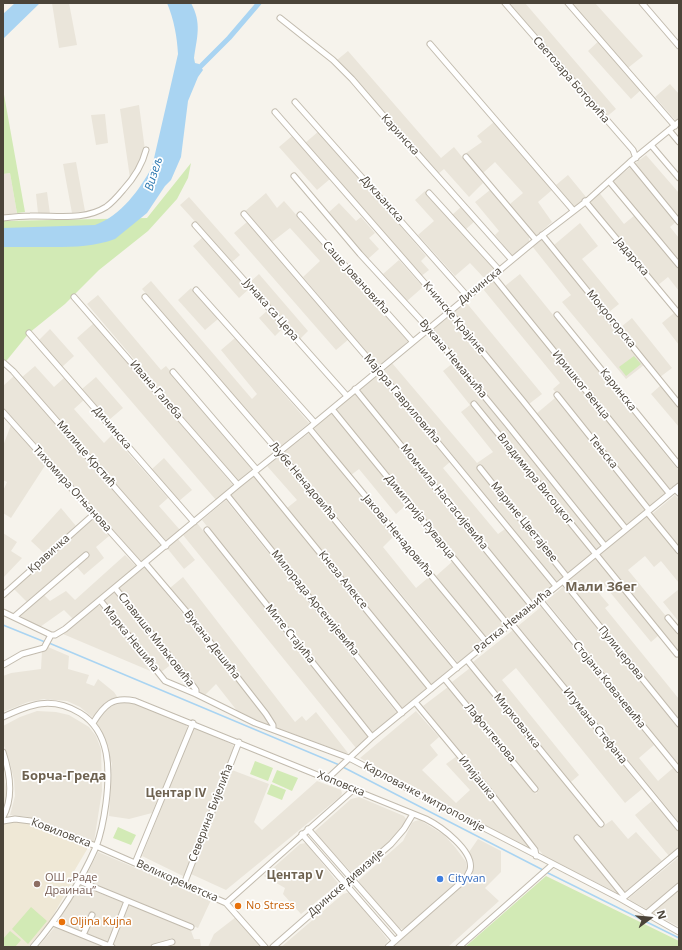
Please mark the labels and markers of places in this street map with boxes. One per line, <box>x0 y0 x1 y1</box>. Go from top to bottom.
place label: ОШ „Раде Драинац” <box>45 871 97 897</box>
place label: Cityvan <box>448 872 485 886</box>
marker: Cityvan <box>435 874 445 884</box>
marker: ОШ „Раде Драинац” <box>32 879 42 889</box>
place label: No Stress <box>246 899 295 913</box>
marker: No Stress <box>233 901 243 911</box>
place label: Oljina Kujna <box>70 915 132 929</box>
marker: Oljina Kujna <box>57 917 67 927</box>

